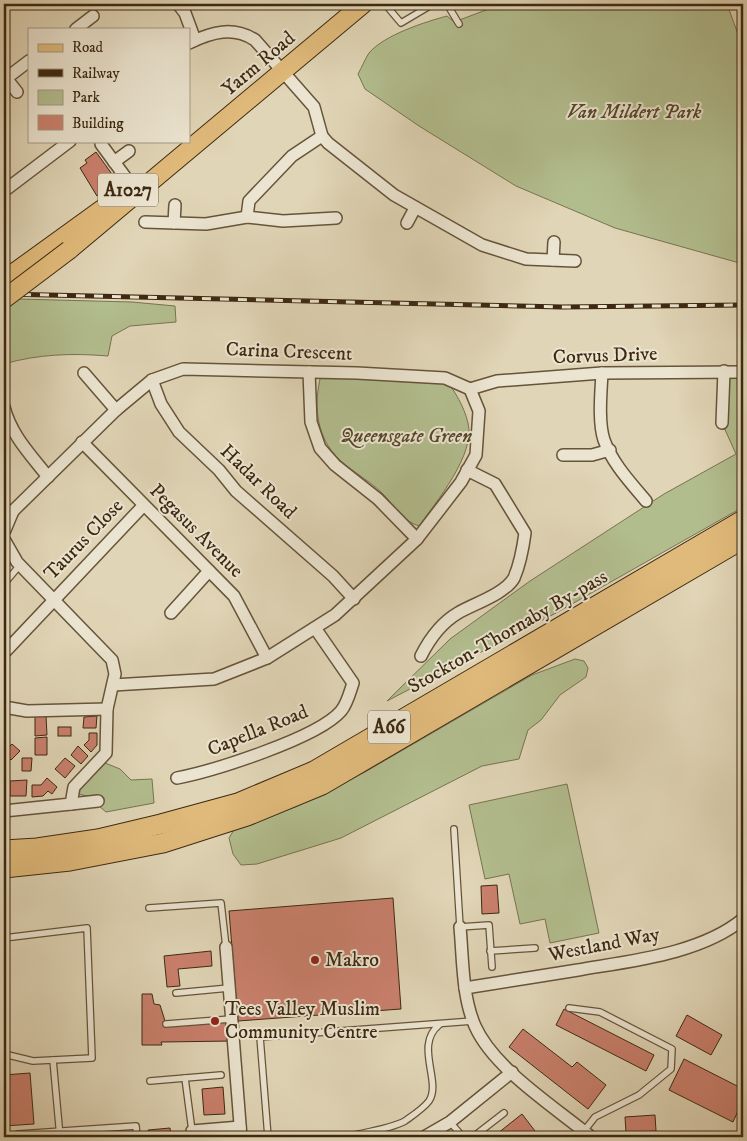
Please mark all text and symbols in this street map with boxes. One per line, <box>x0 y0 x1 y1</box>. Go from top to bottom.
street label: Yarm Road <box>217 26 301 102</box>
legend <box>28 28 190 142</box>
text: Road <box>72 38 104 57</box>
text: Railway <box>72 64 120 83</box>
text: Park <box>72 88 101 107</box>
park label: Van Mildert Park <box>567 100 702 125</box>
text: Building <box>72 114 124 133</box>
road number: A1027 <box>98 174 158 206</box>
street label: Carina Crescent <box>225 337 353 367</box>
street label: Corvus Drive <box>552 342 658 370</box>
park label: Queensgate Green <box>340 424 472 449</box>
street label: Hadar Road <box>214 439 302 525</box>
street label: Pegasus Avenue <box>144 479 248 583</box>
street label: Taurus Close <box>39 494 129 586</box>
street label: Stockton-Thornaby By-pass <box>404 564 613 699</box>
street label: Capella Road <box>204 699 312 763</box>
road number: A66 <box>368 710 410 744</box>
street label: Westland Way <box>545 922 662 968</box>
place label: Makro <box>325 948 379 973</box>
marker: Makro <box>309 954 321 966</box>
place label: Tees Valley Muslim Community Centre <box>225 997 380 1045</box>
marker: Tees Valley Muslim Community Centre <box>209 1015 221 1027</box>

